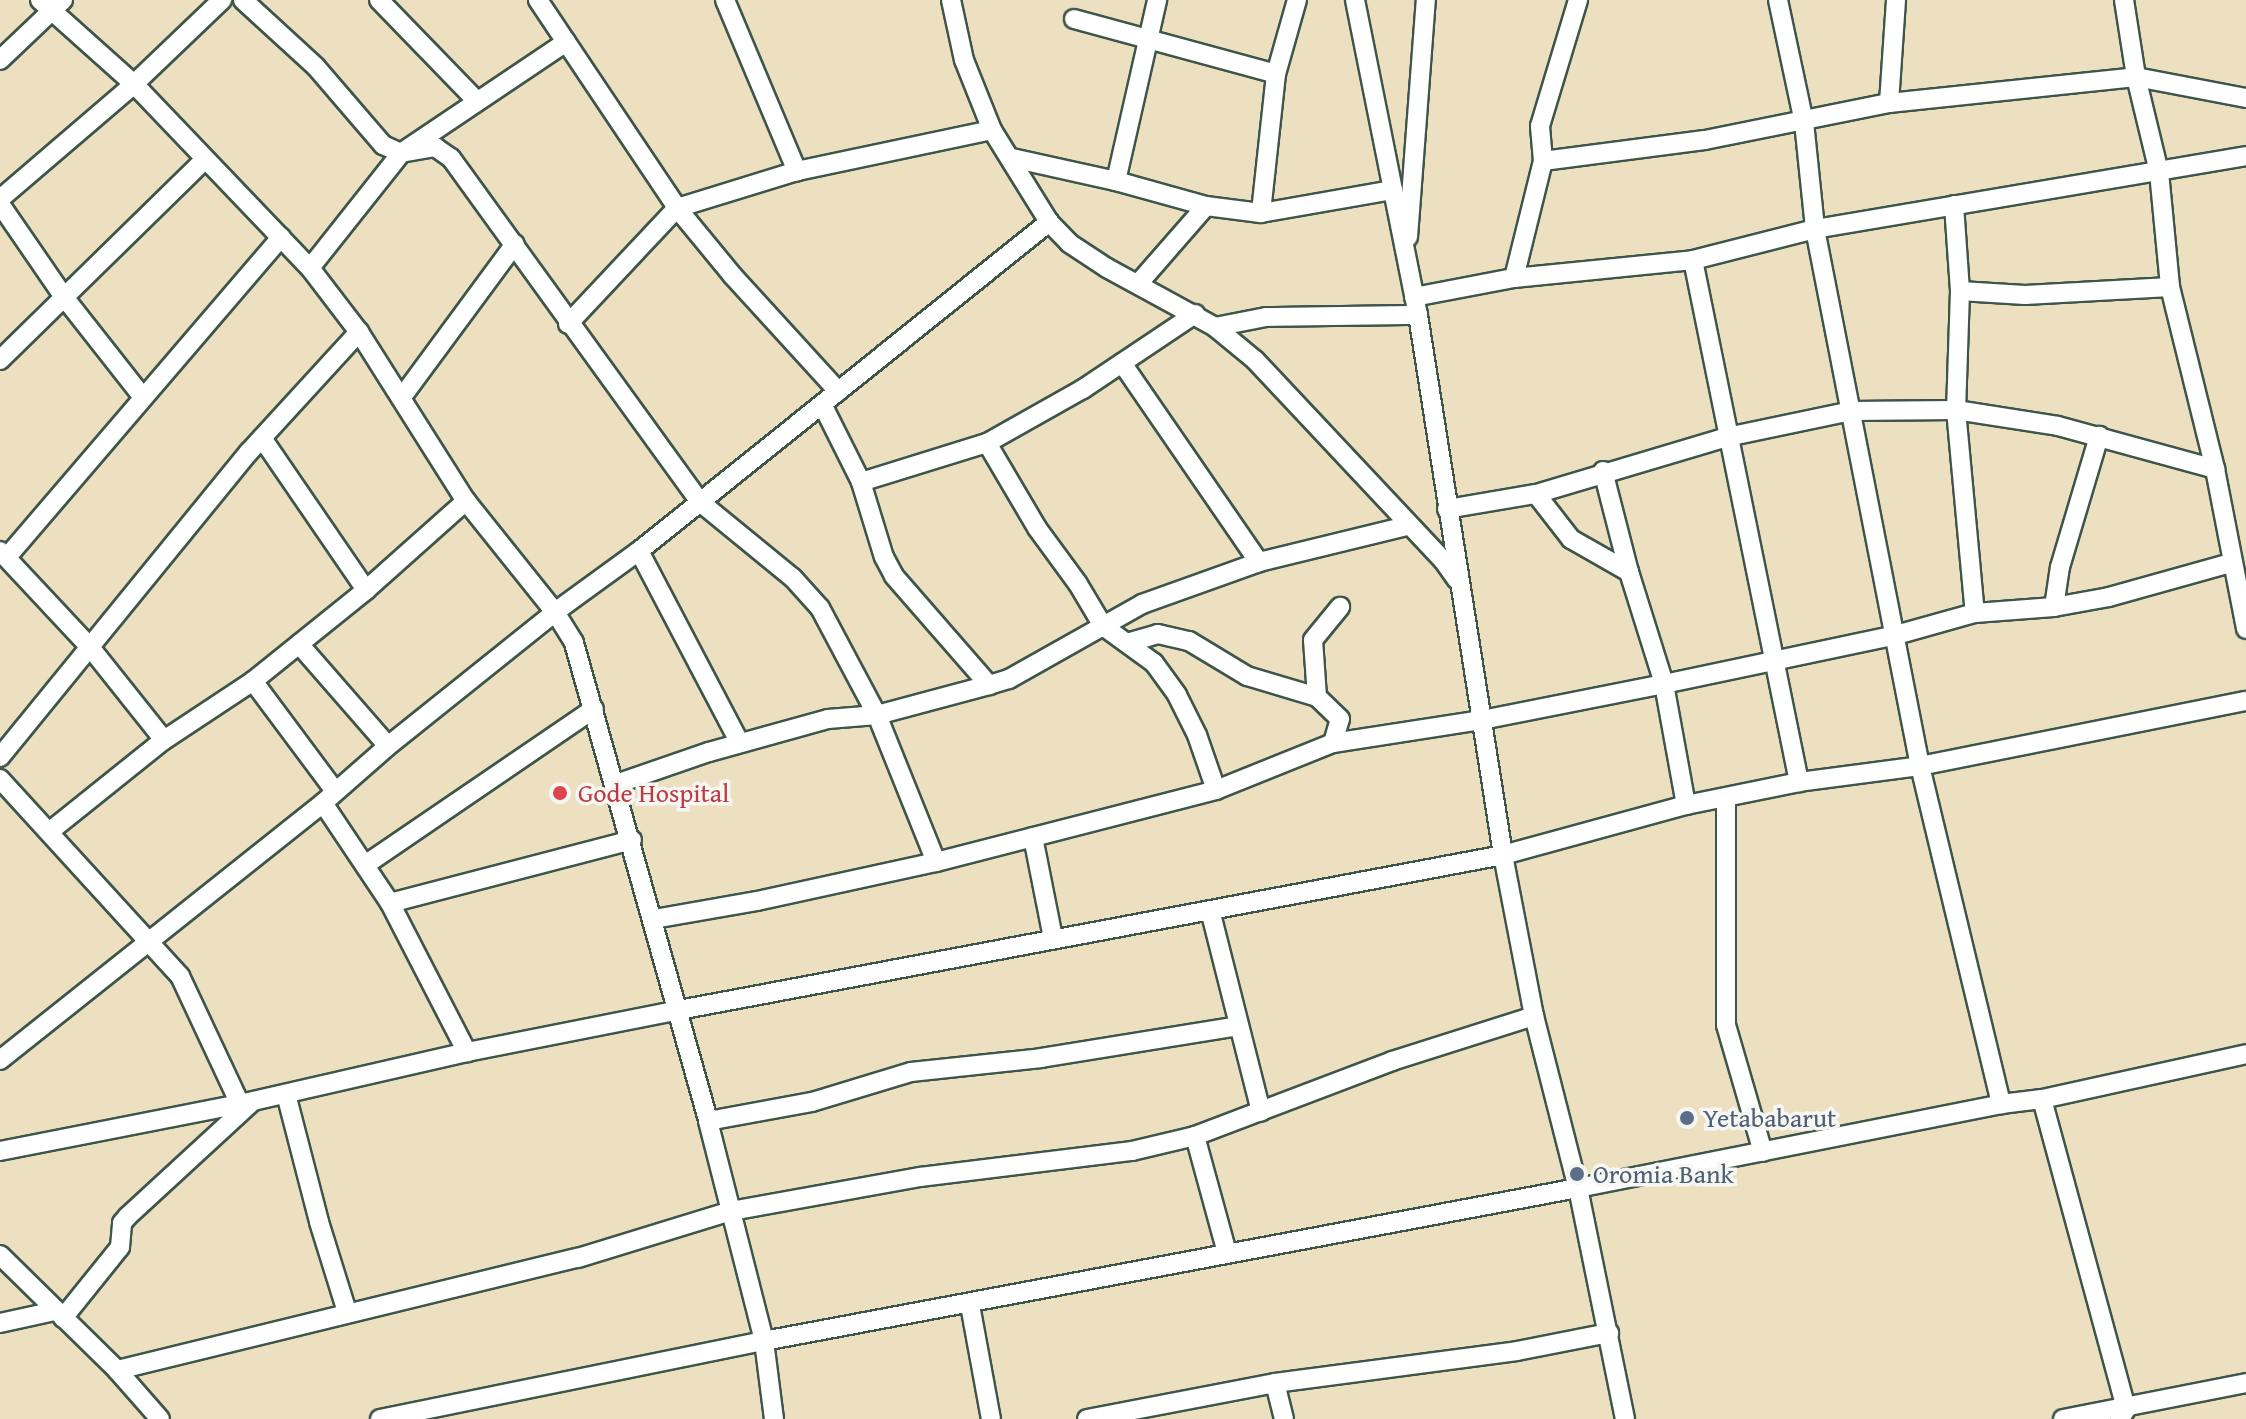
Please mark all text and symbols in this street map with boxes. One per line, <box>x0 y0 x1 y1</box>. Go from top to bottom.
place label: Gode Hospital <box>578 777 729 809</box>
marker: Gode Hospital <box>549 782 571 804</box>
place label: Yetababarut <box>1703 1102 1836 1134</box>
marker: Yetababarut <box>1678 1109 1696 1127</box>
place label: Oromia Bank <box>1593 1158 1734 1190</box>
marker: Oromia Bank <box>1568 1165 1586 1183</box>

